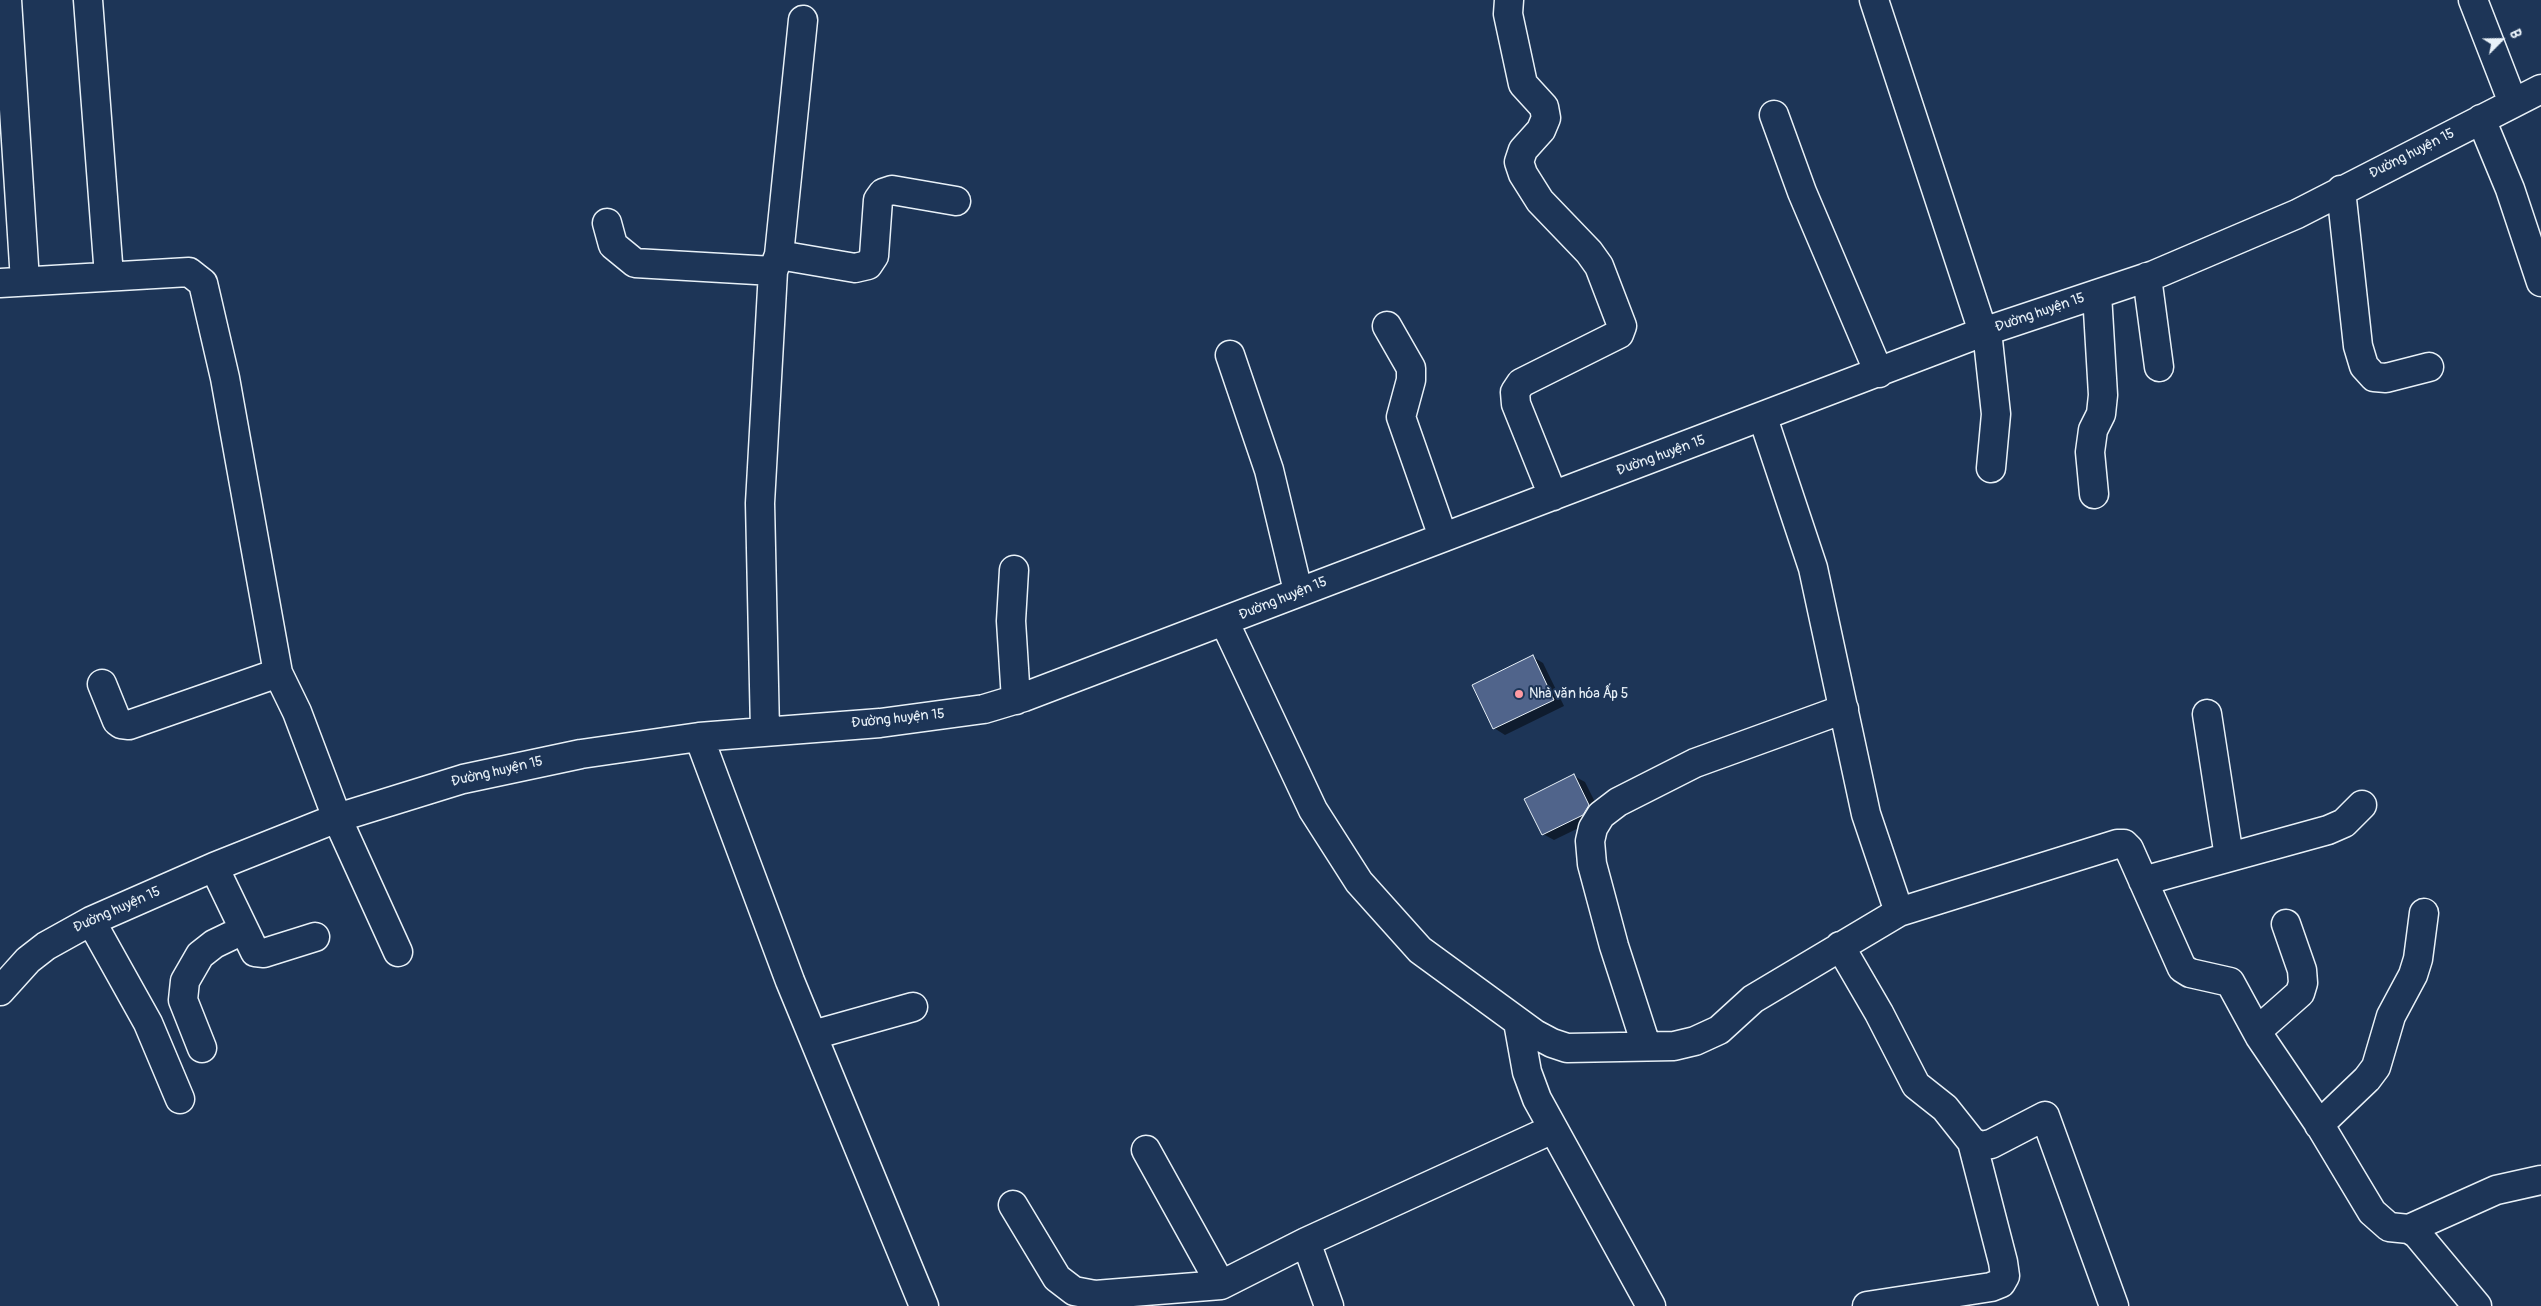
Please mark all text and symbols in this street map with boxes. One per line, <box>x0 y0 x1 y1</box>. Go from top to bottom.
north arrow <box>2476 15 2526 65</box>
text: B <box>2506 27 2525 41</box>
street label: Đường huyện 15 <box>2366 125 2458 183</box>
street label: Đường huyện 15 <box>1993 290 2087 336</box>
street label: Đường huyện 15 <box>1614 432 1708 480</box>
street label: Đường huyện 15 <box>1236 574 1330 624</box>
place label: Nhà văn hóa Ấp 5 <box>1529 686 1628 702</box>
marker: Nhà văn hóa Ấp 5 <box>1513 688 1525 700</box>
street label: Đường huyện 15 <box>851 706 945 732</box>
street label: Đường huyện 15 <box>449 753 545 791</box>
street label: Đường huyện 15 <box>71 883 163 937</box>

